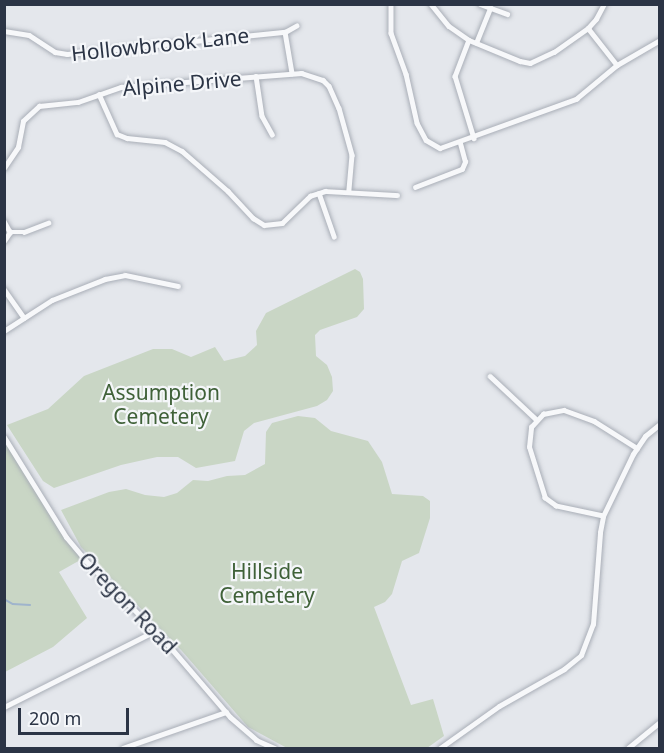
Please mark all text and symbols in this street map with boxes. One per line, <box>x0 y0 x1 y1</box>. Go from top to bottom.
street label: Hollowbrook Lane <box>70 22 250 66</box>
street label: Alpine Drive <box>121 65 243 101</box>
park label: Assumption Cemetery <box>102 379 220 429</box>
street label: Oregon Road <box>73 547 183 659</box>
park label: Hillside Cemetery <box>219 558 315 608</box>
scale bar <box>21 696 132 734</box>
text: 200 m <box>29 706 81 730</box>

